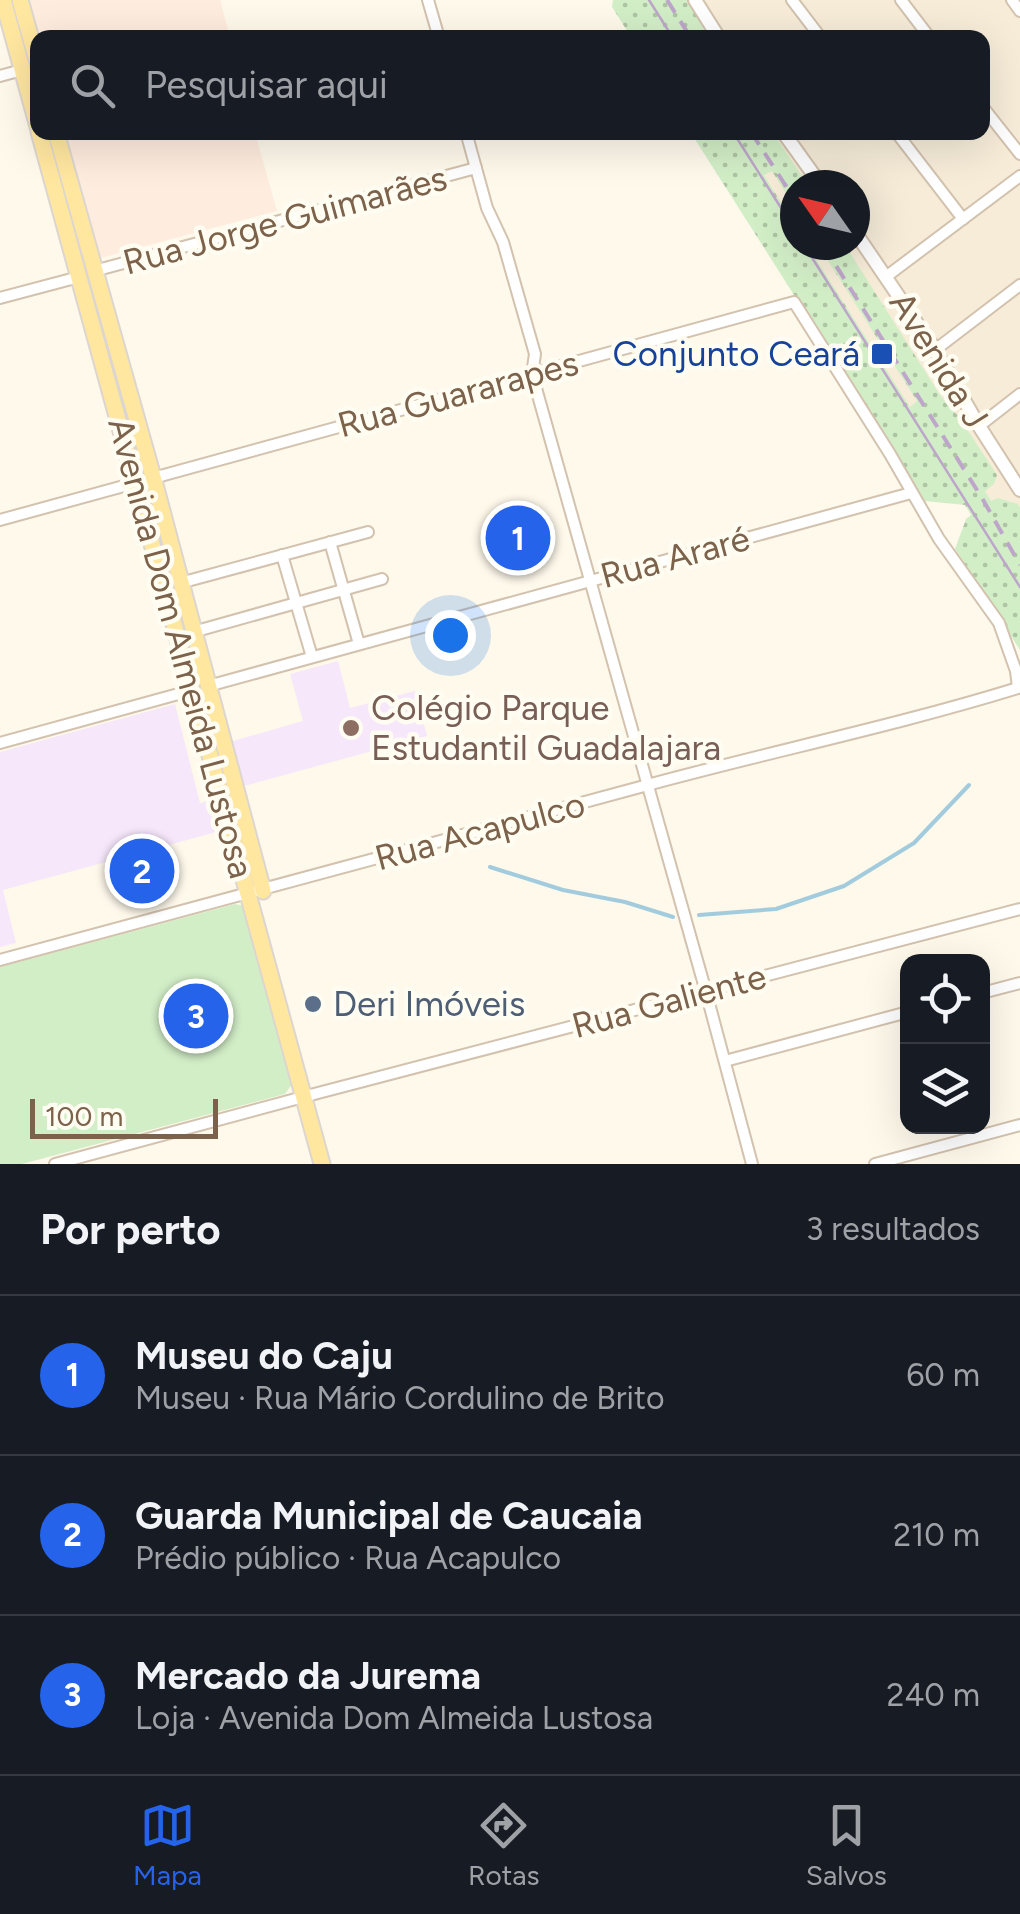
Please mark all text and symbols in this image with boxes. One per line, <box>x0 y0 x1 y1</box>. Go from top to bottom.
search box <box>30 30 990 140</box>
icon: search <box>65 58 120 113</box>
text: Pesquisar aqui <box>145 62 388 108</box>
street label: Rua Jorge Guimarães <box>119 157 451 283</box>
north arrow <box>780 170 870 260</box>
street label: Avenida J <box>881 284 997 436</box>
place label: Conjunto Ceará <box>613 333 860 375</box>
marker: Conjunto Ceará <box>869 341 895 367</box>
street label: Rua Guararapes <box>333 342 583 446</box>
street label: Avenida Dom Almeida Lustosa <box>99 413 263 883</box>
pin: 1 <box>486 500 550 576</box>
street label: Rua Araré <box>596 517 754 597</box>
your location <box>425 610 476 661</box>
place label: Colégio Parque Estudantil Guadalajara <box>371 687 721 769</box>
marker: Colégio Parque Estudantil Guadalajara <box>340 717 362 739</box>
street label: Rua Acapulco <box>371 783 589 879</box>
pin: 2 <box>110 834 174 908</box>
map controls <box>900 954 990 1134</box>
button: locate <box>900 954 990 1044</box>
street label: Rua Galiente <box>567 955 771 1047</box>
pin: 3 <box>164 978 228 1054</box>
place label: Deri Imóveis <box>333 983 525 1025</box>
marker: Deri Imóveis <box>302 993 324 1015</box>
button: layers <box>900 1044 990 1134</box>
scale bar <box>30 1094 218 1138</box>
text: 100 m <box>45 1099 123 1133</box>
text: Por perto <box>40 1204 221 1255</box>
text: 3 resultados <box>806 1210 980 1248</box>
text: Museu do Caju <box>135 1333 393 1379</box>
text: 1 <box>66 1356 79 1394</box>
text: 60 m <box>906 1356 980 1394</box>
text: Museu · Rua Mário Cordulino de Brito <box>135 1379 665 1417</box>
text: Guarda Municipal de Caucaia <box>135 1493 643 1539</box>
text: 2 <box>63 1516 82 1554</box>
text: 210 m <box>893 1516 980 1554</box>
text: Prédio público · Rua Acapulco <box>135 1539 561 1577</box>
text: Mercado da Jurema <box>135 1653 481 1699</box>
text: 3 <box>64 1676 81 1714</box>
text: 240 m <box>887 1676 980 1714</box>
text: Loja · Avenida Dom Almeida Lustosa <box>135 1699 653 1737</box>
tab: Mapa <box>133 1798 202 1892</box>
tab: Rotas <box>468 1798 540 1892</box>
tab: Salvos <box>806 1798 887 1892</box>

